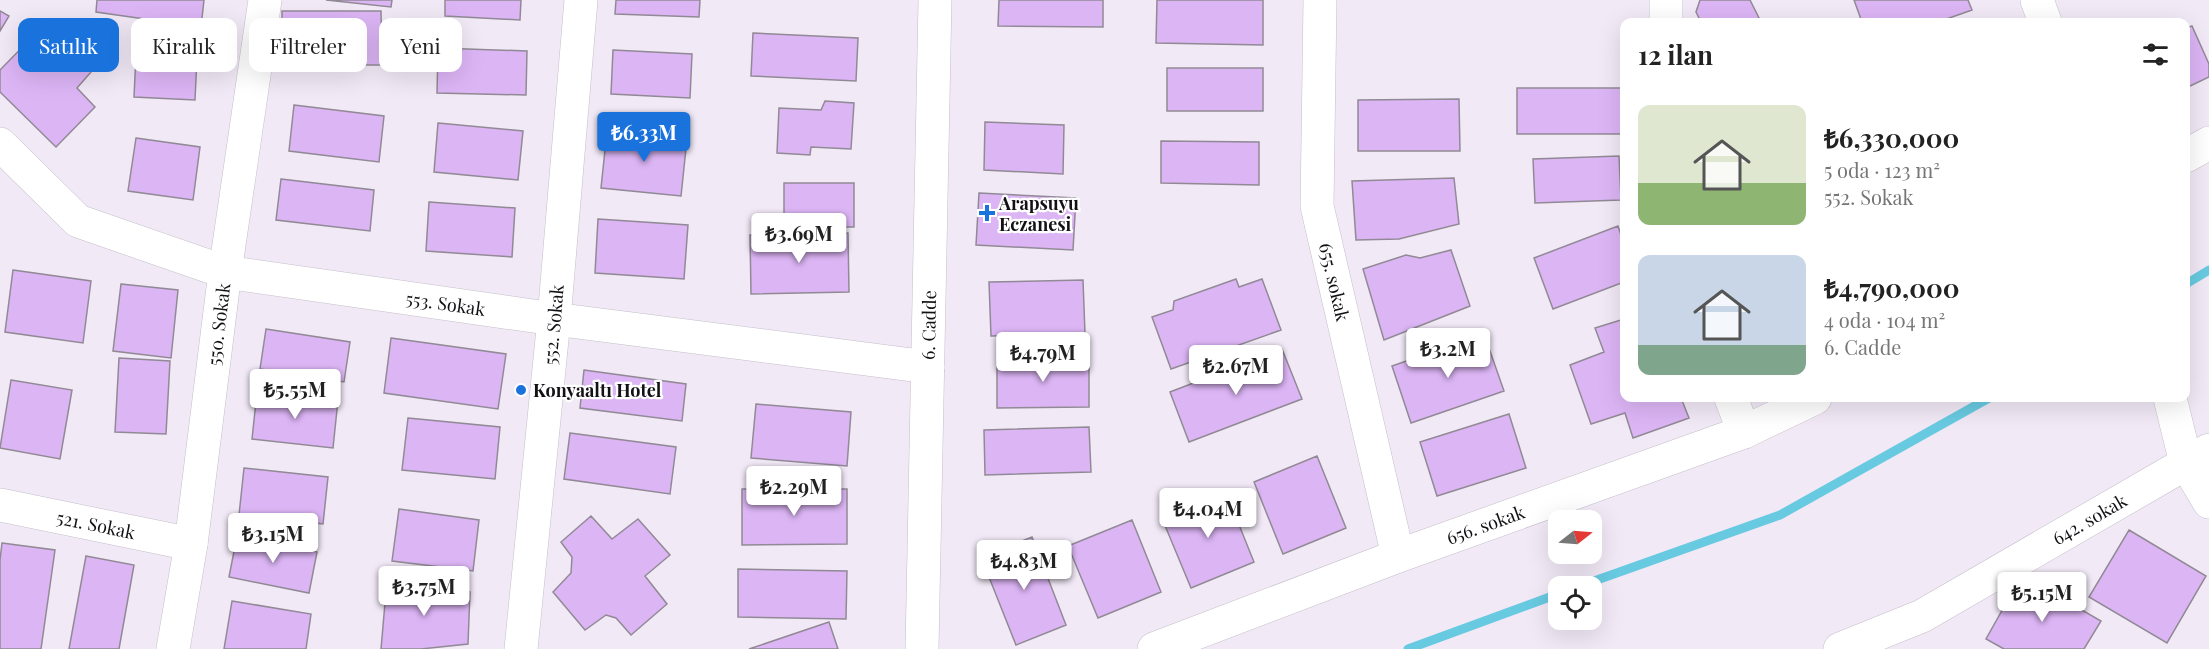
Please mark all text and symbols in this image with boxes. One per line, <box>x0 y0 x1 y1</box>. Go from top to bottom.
chip: Satılık <box>18 18 119 72</box>
chip: Kiralık <box>131 18 237 72</box>
chip: Filtreler <box>249 18 367 72</box>
chip: Yeni <box>379 18 462 72</box>
text: 12 ilan <box>1638 37 1713 72</box>
icon: filters <box>2139 38 2172 71</box>
pin: ₺6.33M <box>595 112 693 163</box>
text: ₺6.33M <box>611 118 677 145</box>
text: ₺6,330,000 <box>1824 120 1959 155</box>
icon: home <box>1686 129 1758 201</box>
text: 5 oda · 123 m² <box>1824 156 1940 183</box>
text: 552. Sokak <box>1824 183 1914 210</box>
place label: Arapsuyu Eczanesi <box>998 191 1079 236</box>
marker: Arapsuyu Eczanesi <box>980 206 994 220</box>
pin: ₺3.69M <box>750 213 848 264</box>
text: ₺3.69M <box>765 219 833 246</box>
street label: 655. sokak <box>1314 240 1355 324</box>
text: ₺4,790,000 <box>1824 270 1959 305</box>
icon: home <box>1686 279 1758 351</box>
street label: 550. Sokak <box>201 282 236 367</box>
street label: 552. Sokak <box>537 283 569 366</box>
street label: 553. Sokak <box>404 286 487 321</box>
street label: 6. Cadde <box>916 290 941 360</box>
text: 4 oda · 104 m² <box>1824 306 1945 333</box>
pin: ₺3.2M <box>1406 328 1490 379</box>
pin: ₺4.79M <box>994 332 1092 383</box>
text: 6. Cadde <box>1824 333 1901 360</box>
text: ₺3.2M <box>1420 334 1476 361</box>
text: ₺4.79M <box>1010 338 1076 365</box>
pin: ₺2.67M <box>1187 345 1285 396</box>
text: ₺2.67M <box>1203 351 1269 378</box>
pin: ₺5.55M <box>246 369 344 420</box>
text: ₺5.55M <box>264 375 326 402</box>
place label: Konyaaltı Hotel <box>533 378 662 402</box>
marker: Konyaaltı Hotel <box>514 383 528 397</box>
pin: ₺2.29M <box>745 466 843 517</box>
text: ₺2.29M <box>760 472 828 499</box>
pin: ₺4.04M <box>1159 488 1257 539</box>
street label: 642. sokak <box>2048 488 2131 550</box>
text: ₺4.04M <box>1173 494 1243 521</box>
street label: 656. sokak <box>1443 500 1528 550</box>
street label: 521. Sokak <box>55 505 138 544</box>
north arrow <box>1548 510 1602 564</box>
map controls <box>1548 510 1602 630</box>
pin: ₺3.15M <box>224 513 322 564</box>
text: ₺3.15M <box>242 519 304 546</box>
pin: ₺4.83M <box>975 540 1073 591</box>
text: ₺4.83M <box>991 546 1057 573</box>
pin: ₺3.75M <box>375 566 473 617</box>
text: ₺3.75M <box>392 572 456 599</box>
pin: ₺5.15M <box>1993 572 2091 623</box>
button: locate <box>1548 576 1602 630</box>
text: ₺5.15M <box>2011 578 2073 605</box>

